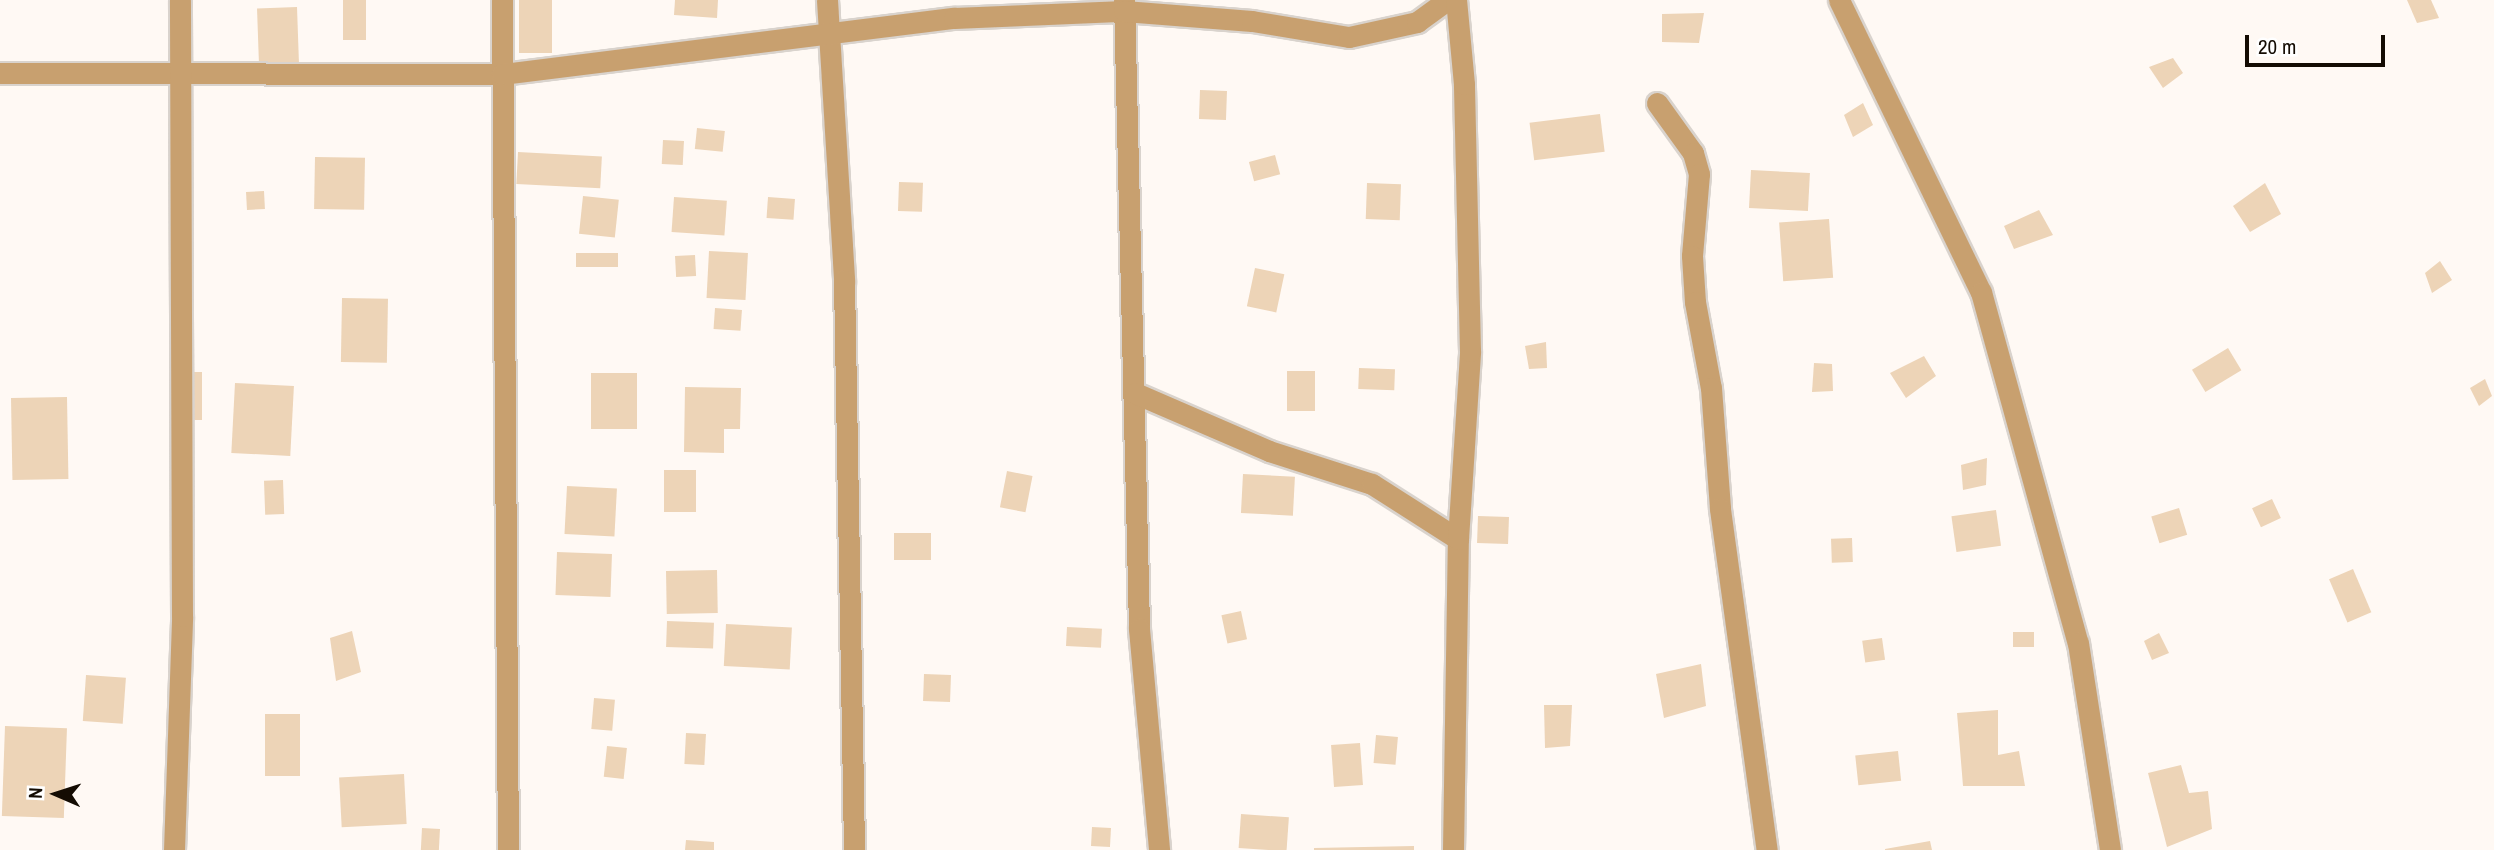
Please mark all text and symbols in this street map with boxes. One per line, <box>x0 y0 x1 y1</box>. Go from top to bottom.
scale bar <box>2249 21 2389 65</box>
text: 20 m <box>2258 32 2296 61</box>
north arrow <box>21 759 91 829</box>
text: N <box>22 787 48 799</box>

